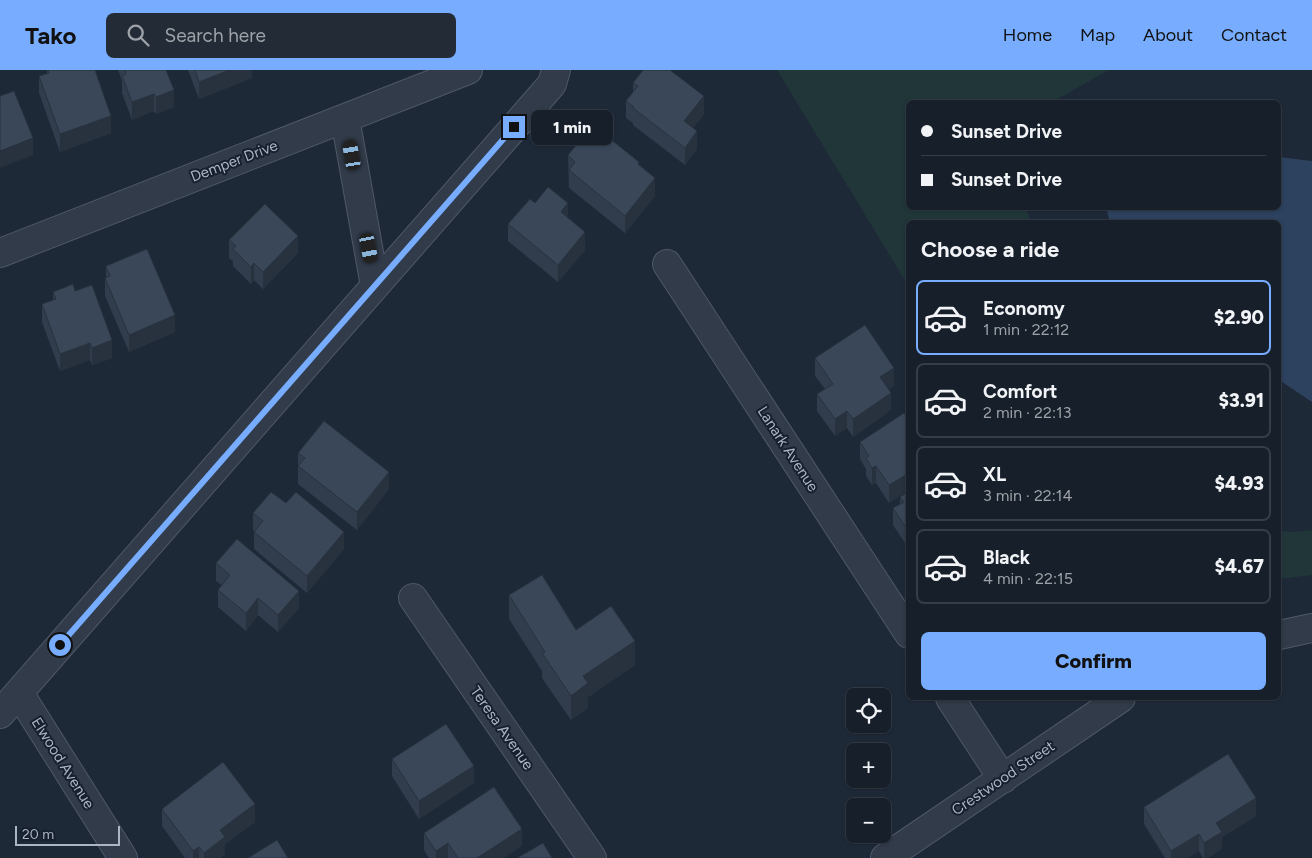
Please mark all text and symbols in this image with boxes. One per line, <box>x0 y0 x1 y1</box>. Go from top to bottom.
search box <box>106 13 456 58</box>
text: Tako <box>25 21 76 50</box>
icon: search <box>124 21 152 49</box>
text: Search here <box>164 24 266 47</box>
text: Home <box>1003 24 1052 46</box>
text: Map <box>1080 24 1115 46</box>
text: About <box>1143 24 1193 46</box>
text: Contact <box>1221 24 1287 46</box>
callout: 1 min <box>532 110 614 144</box>
route end <box>503 116 525 138</box>
text: 1 min <box>553 118 591 137</box>
text: Sunset Drive <box>951 120 1062 143</box>
street label: Demper Drive <box>188 136 280 186</box>
car <box>342 139 361 171</box>
text: Sunset Drive <box>951 168 1062 191</box>
car <box>358 232 379 264</box>
text: Choose a ride <box>921 236 1059 263</box>
icon: car <box>923 295 968 340</box>
text: Economy <box>983 297 1065 320</box>
text: $2.90 <box>1214 306 1264 329</box>
text: 1 min · 22:12 <box>983 320 1069 339</box>
icon: car <box>923 378 968 423</box>
text: Comfort <box>983 380 1058 403</box>
text: $3.91 <box>1219 389 1264 412</box>
street label: Lanark Avenue <box>754 403 822 495</box>
text: 2 min · 22:13 <box>983 403 1071 422</box>
icon: car <box>923 461 968 506</box>
text: XL <box>983 463 1006 486</box>
text: $4.93 <box>1215 472 1264 495</box>
text: 3 min · 22:14 <box>983 486 1072 505</box>
icon: car <box>923 544 968 589</box>
text: Black <box>983 546 1030 569</box>
text: $4.67 <box>1214 555 1264 578</box>
text: 4 min · 22:15 <box>983 569 1073 588</box>
button: Confirm <box>921 632 1266 690</box>
route start <box>49 634 71 656</box>
street label: Teresa Avenue <box>467 683 537 773</box>
map controls <box>846 688 891 843</box>
button: locate <box>846 688 891 733</box>
street label: Elwood Avenue <box>28 714 98 812</box>
street label: Crestwood Street <box>948 737 1058 819</box>
button: + <box>846 743 891 788</box>
button: − <box>846 798 891 843</box>
scale bar <box>15 823 120 846</box>
text: 20 m <box>22 826 54 843</box>

